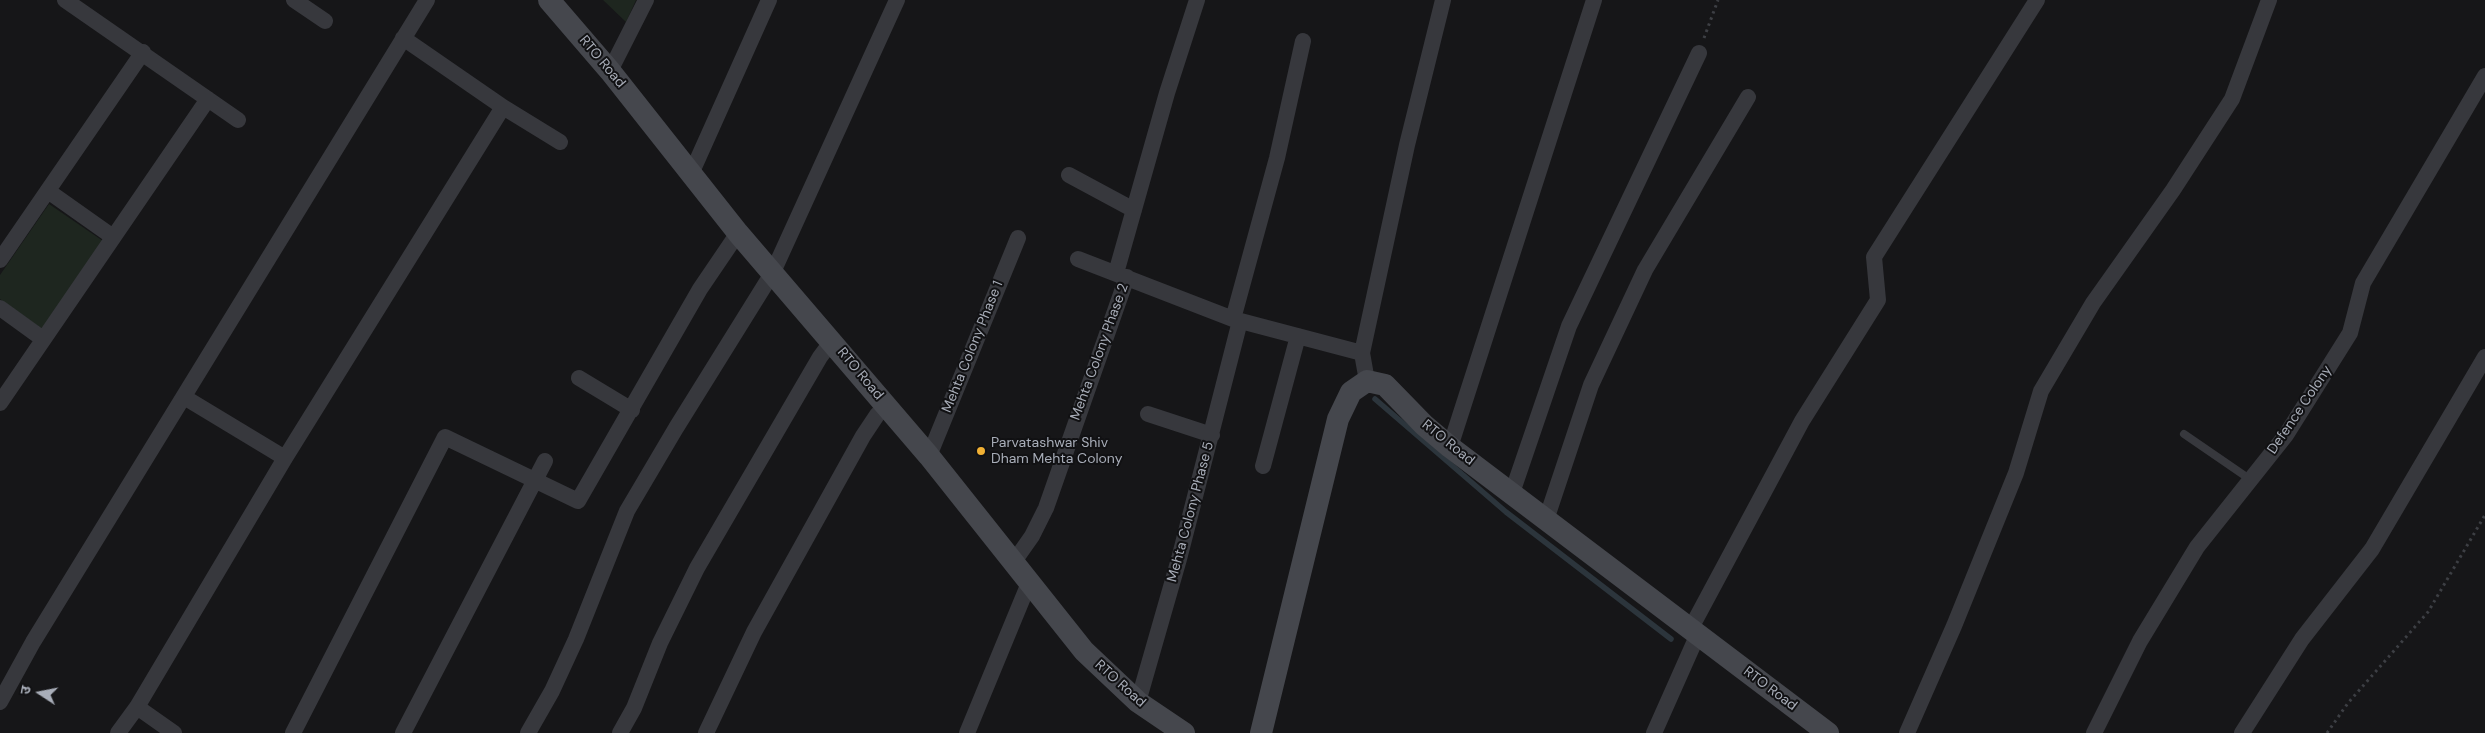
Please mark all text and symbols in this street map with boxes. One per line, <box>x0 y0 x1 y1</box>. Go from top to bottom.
street label: RTO Road <box>575 33 629 91</box>
street label: Mehta Colony Phase 1 <box>939 279 1007 415</box>
street label: Mehta Colony Phase 2 <box>1067 281 1133 423</box>
street label: RTO Road <box>833 345 887 403</box>
street label: Defence Colony <box>2264 363 2336 457</box>
street label: RTO Road <box>1418 417 1478 469</box>
place label: Parvatashwar Shiv Dham Mehta Colony <box>991 435 1122 468</box>
street label: Mehta Colony Phase 5 <box>1164 440 1218 584</box>
marker: Parvatashwar Shiv Dham Mehta Colony <box>975 445 987 457</box>
street label: RTO Road <box>1091 657 1149 711</box>
street label: RTO Road <box>1740 663 1800 715</box>
north arrow <box>15 668 65 718</box>
text: उ <box>16 684 35 696</box>

